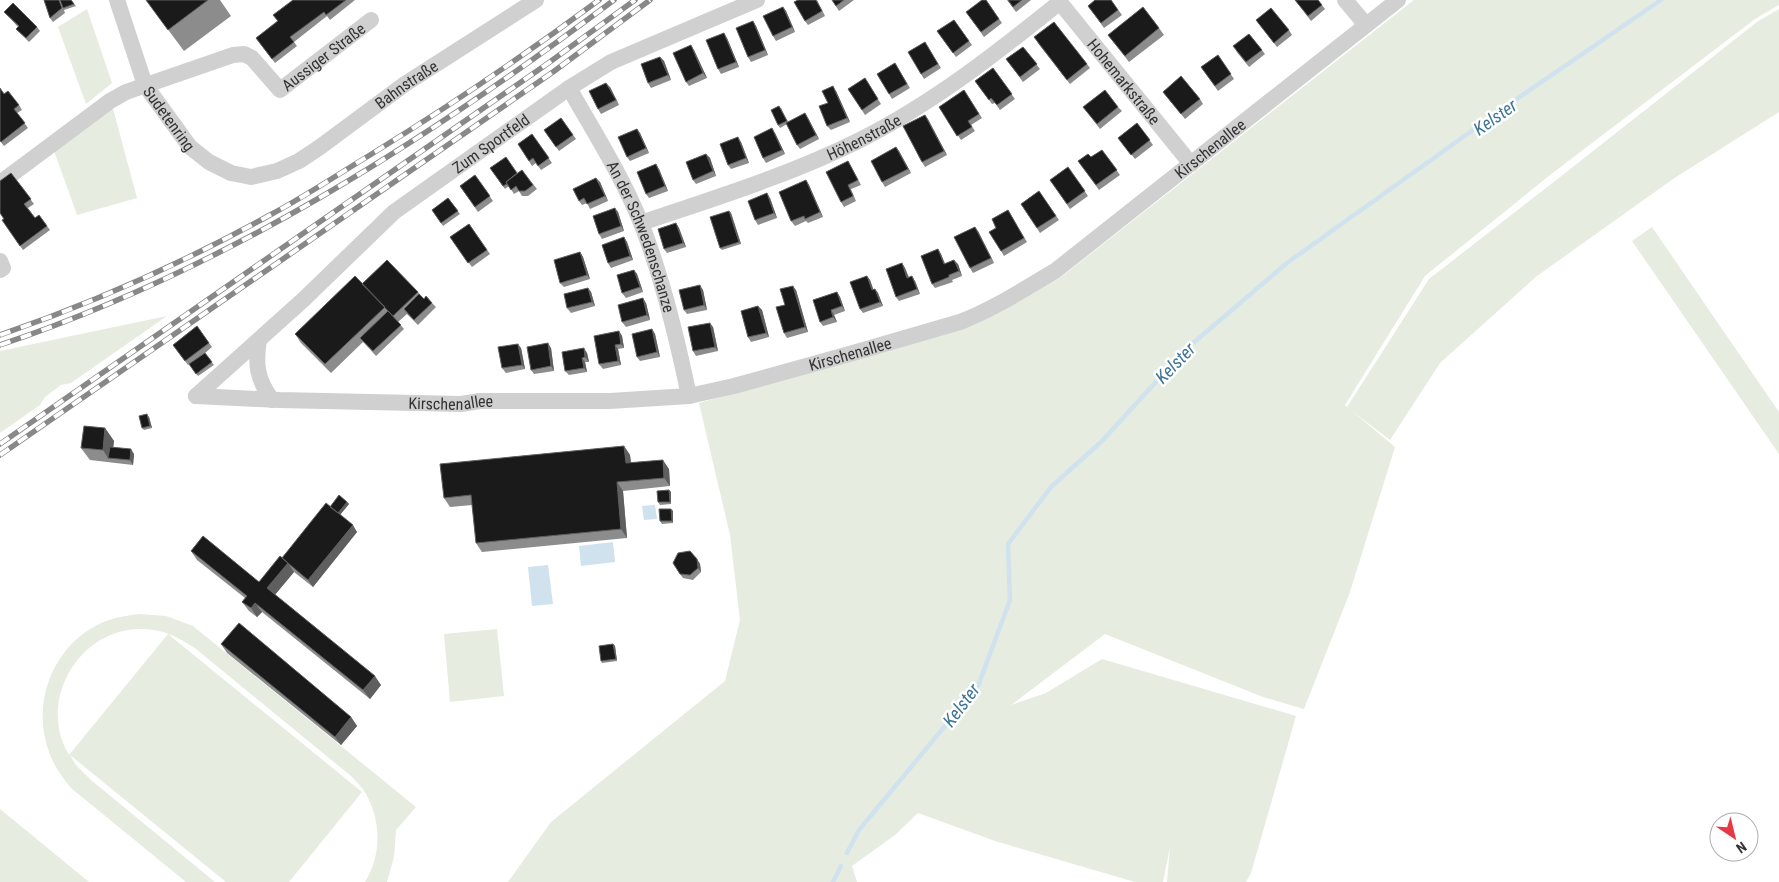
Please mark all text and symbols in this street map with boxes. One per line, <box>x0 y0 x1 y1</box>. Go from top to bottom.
street label: Aussiger Straße <box>278 19 369 95</box>
street label: Hohemarkstraße <box>1084 35 1165 128</box>
street label: Bahnstraße <box>371 56 441 113</box>
street label: Sudetenring <box>139 82 199 155</box>
water label: Kelster <box>1469 94 1521 139</box>
street label: Zum Sportfeld <box>449 110 533 177</box>
street label: Höhenstraße <box>824 110 904 164</box>
street label: Kirschenallee <box>1171 115 1249 182</box>
street label: An der Schwedenschanze <box>603 157 679 315</box>
street label: Kirschenallee <box>807 333 893 374</box>
water label: Kelster <box>1151 338 1200 388</box>
street label: Kirschenallee <box>408 392 493 414</box>
water label: Kelster <box>938 679 984 731</box>
north arrow <box>1709 812 1759 862</box>
text: N <box>1733 839 1750 857</box>

